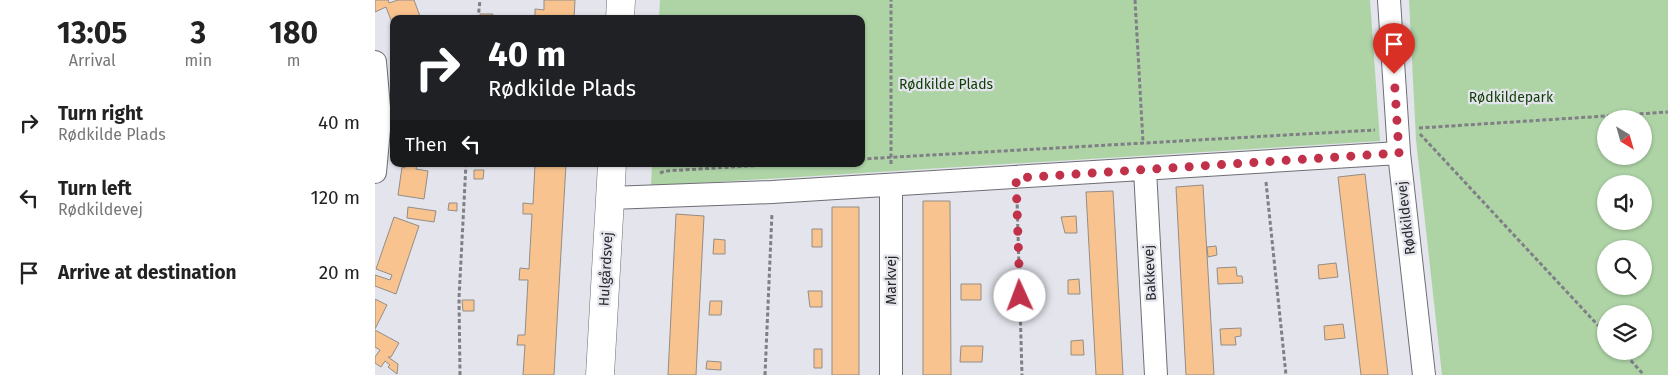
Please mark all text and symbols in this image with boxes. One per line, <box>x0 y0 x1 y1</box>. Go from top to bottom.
text: 13:05 <box>57 15 127 51</box>
text: 3 <box>190 15 206 51</box>
text: 180 <box>269 15 318 51</box>
pin <box>1373 23 1415 74</box>
icon: arrive <box>1380 30 1408 58</box>
text: 40 m <box>488 33 566 75</box>
icon: right <box>405 35 470 100</box>
text: Arrival <box>69 51 116 70</box>
text: min <box>184 51 212 70</box>
text: m <box>287 51 300 70</box>
text: Rødkilde Plads <box>488 75 636 102</box>
park label: Rødkilde Plads <box>899 76 994 93</box>
park label: Rødkildepark <box>1469 89 1554 106</box>
text: Turn right <box>58 102 143 125</box>
icon: right <box>15 109 43 137</box>
north arrow <box>1597 110 1653 165</box>
map controls <box>1597 110 1652 360</box>
text: 40 m <box>318 111 360 134</box>
text: Rødkilde Plads <box>58 125 166 144</box>
icon: left <box>457 130 485 158</box>
text: Then <box>405 133 447 156</box>
button: sound <box>1597 175 1652 230</box>
text: Turn left <box>58 177 132 200</box>
street label: Rødkildevej <box>1393 180 1419 256</box>
icon: left <box>15 184 43 212</box>
text: 120 m <box>310 186 360 209</box>
text: Rødkildevej <box>58 200 143 219</box>
street label: Hulgårdsvej <box>596 231 616 307</box>
button: search <box>1597 240 1652 295</box>
street label: Bakkevej <box>1140 244 1160 302</box>
street label: Markvej <box>883 255 900 305</box>
icon: arrive <box>15 259 43 287</box>
text: Arrive at destination <box>58 261 237 284</box>
text: 20 m <box>319 261 360 284</box>
position arrow <box>993 269 1045 321</box>
button: layers <box>1597 305 1652 360</box>

